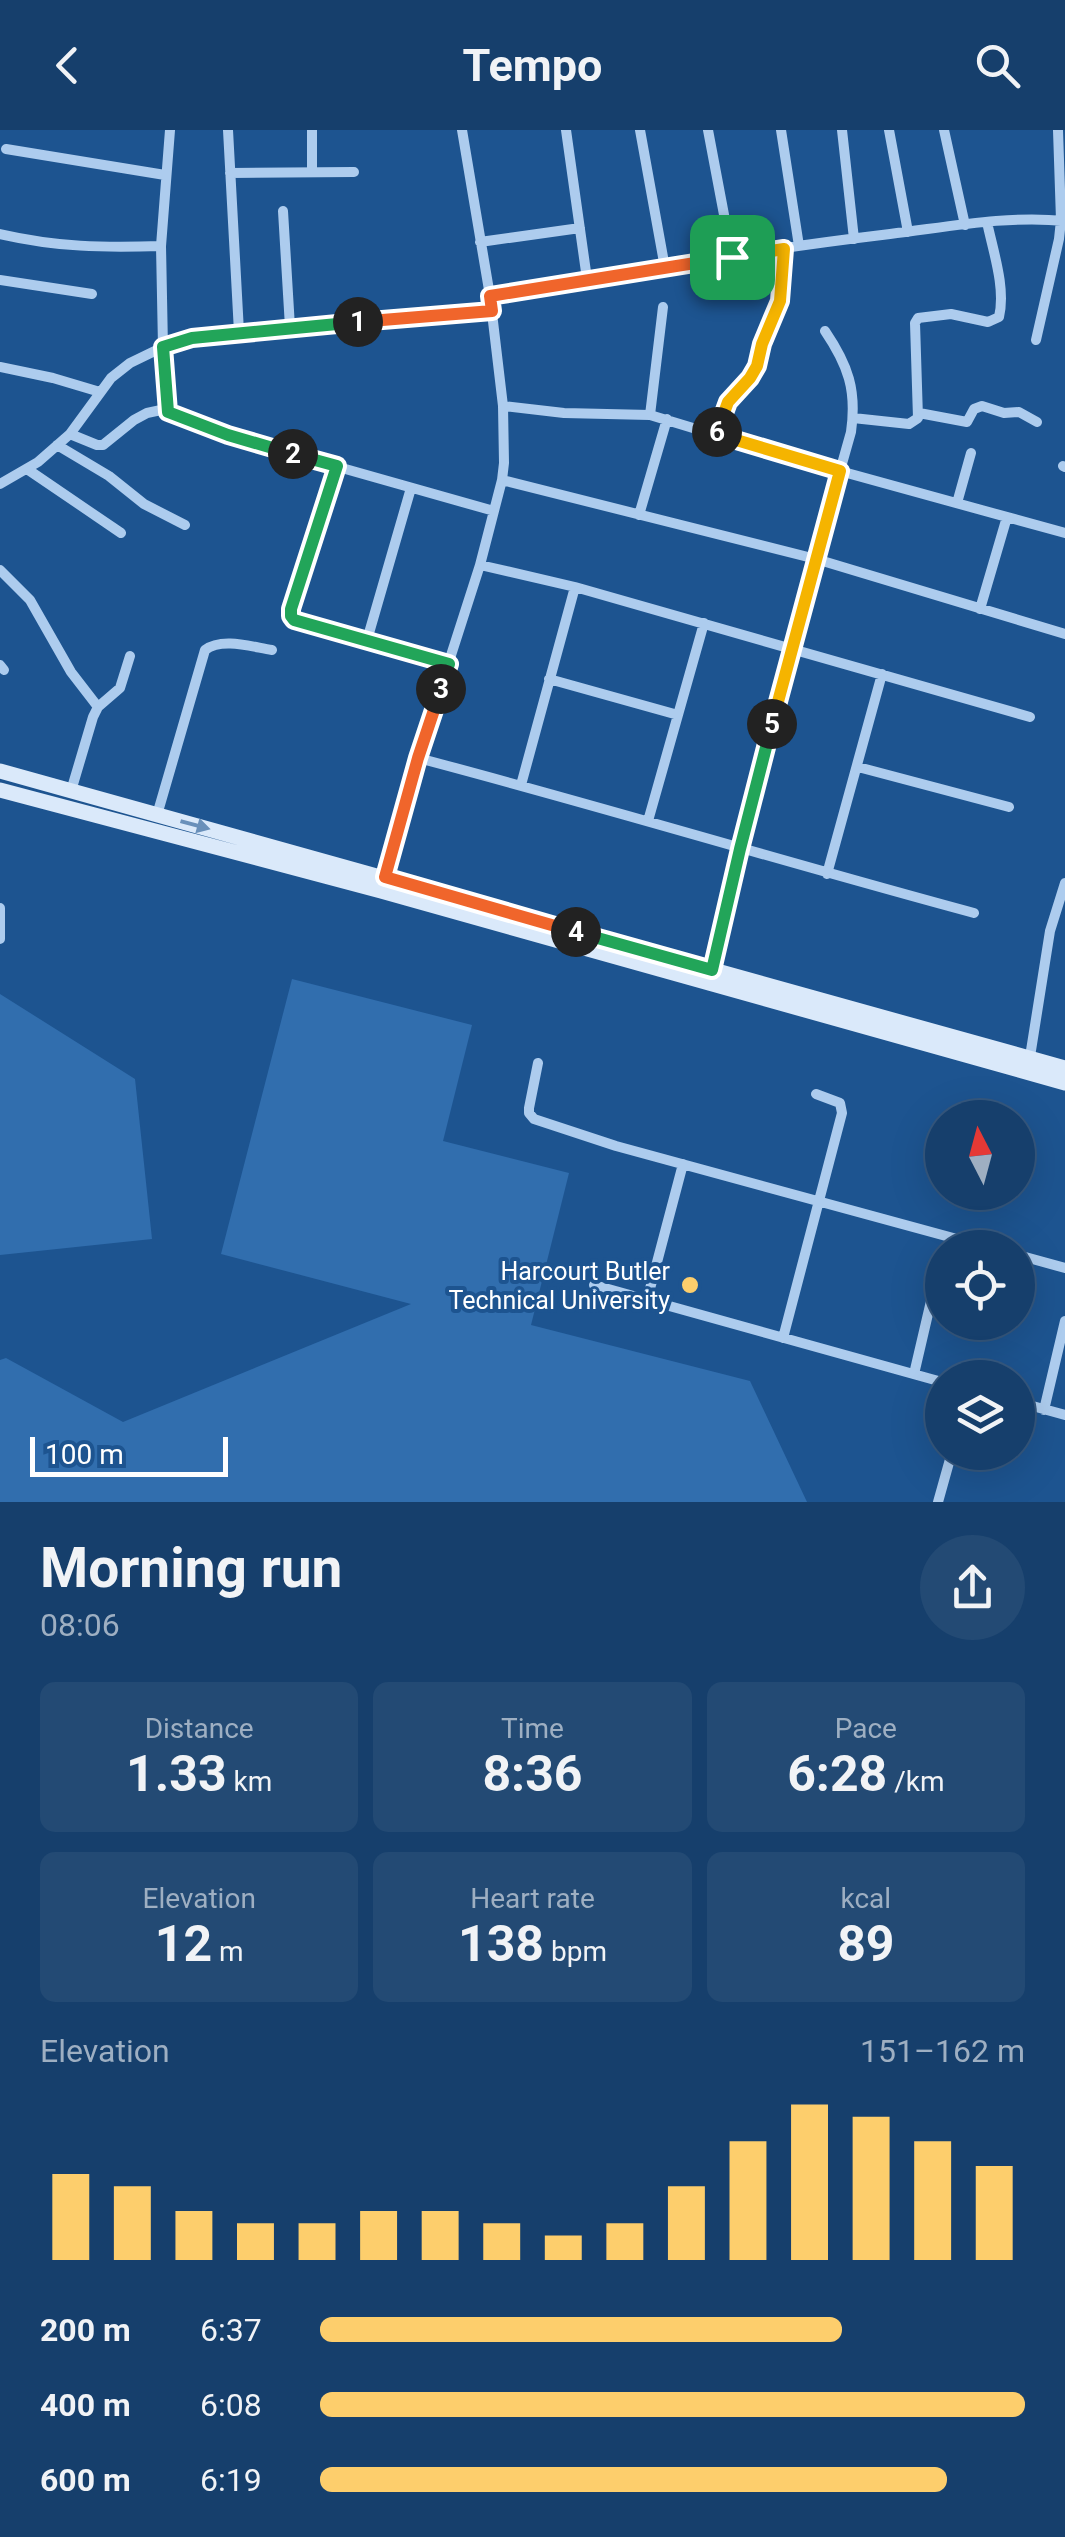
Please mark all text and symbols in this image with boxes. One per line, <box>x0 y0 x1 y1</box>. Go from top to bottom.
icon: back <box>40 38 95 93</box>
icon: search <box>970 38 1025 93</box>
text: Tempo <box>463 39 602 92</box>
pin <box>690 215 775 300</box>
icon: arrive <box>705 230 760 285</box>
pin: 1 <box>333 297 383 347</box>
text: 1 <box>350 305 366 338</box>
pin: 6 <box>692 407 742 457</box>
text: 6 <box>709 415 725 448</box>
pin: 2 <box>268 429 318 479</box>
text: 2 <box>285 437 301 470</box>
pin: 3 <box>416 664 466 714</box>
text: 3 <box>433 672 449 705</box>
pin: 5 <box>747 699 797 749</box>
text: 5 <box>764 707 780 740</box>
one-way arrow <box>180 818 211 834</box>
pin: 4 <box>551 907 601 957</box>
text: 4 <box>568 915 584 948</box>
north arrow <box>925 1100 1035 1210</box>
map controls <box>925 1100 1035 1470</box>
button: locate <box>925 1230 1035 1340</box>
place label: Harcourt Butler Technical University <box>449 1257 671 1315</box>
marker: Harcourt Butler Technical University <box>679 1274 701 1296</box>
button: layers <box>925 1360 1035 1470</box>
scale bar <box>30 1432 228 1476</box>
text: 100 m <box>45 1438 124 1471</box>
button: share <box>920 1535 1025 1640</box>
text: Morning run <box>40 1536 342 1600</box>
text: 08:06 <box>40 1606 120 1644</box>
text: Distance <box>145 1712 254 1745</box>
text: Time <box>501 1712 564 1745</box>
text: Pace <box>835 1712 897 1745</box>
text: 1.33 <box>126 1745 227 1803</box>
text: 8:36 <box>482 1745 583 1803</box>
text: 6:28 <box>787 1745 887 1803</box>
text: km <box>227 1765 272 1798</box>
text: /km <box>887 1765 945 1798</box>
text: Elevation <box>142 1882 256 1915</box>
text: Heart rate <box>470 1882 595 1915</box>
text: kcal <box>841 1882 891 1915</box>
text: 12 <box>155 1915 212 1973</box>
text: 138 <box>458 1915 544 1973</box>
text: 89 <box>837 1915 895 1973</box>
text: m <box>212 1935 244 1968</box>
text: bpm <box>544 1935 607 1968</box>
text: Elevation <box>40 2032 170 2070</box>
text: 151–162 m <box>860 2032 1025 2070</box>
text: 200 m <box>40 2311 131 2349</box>
text: 6:37 <box>200 2311 262 2349</box>
text: 400 m <box>40 2386 131 2424</box>
text: 6:08 <box>200 2386 262 2424</box>
text: 600 m <box>40 2461 131 2499</box>
text: 6:19 <box>200 2461 262 2499</box>

